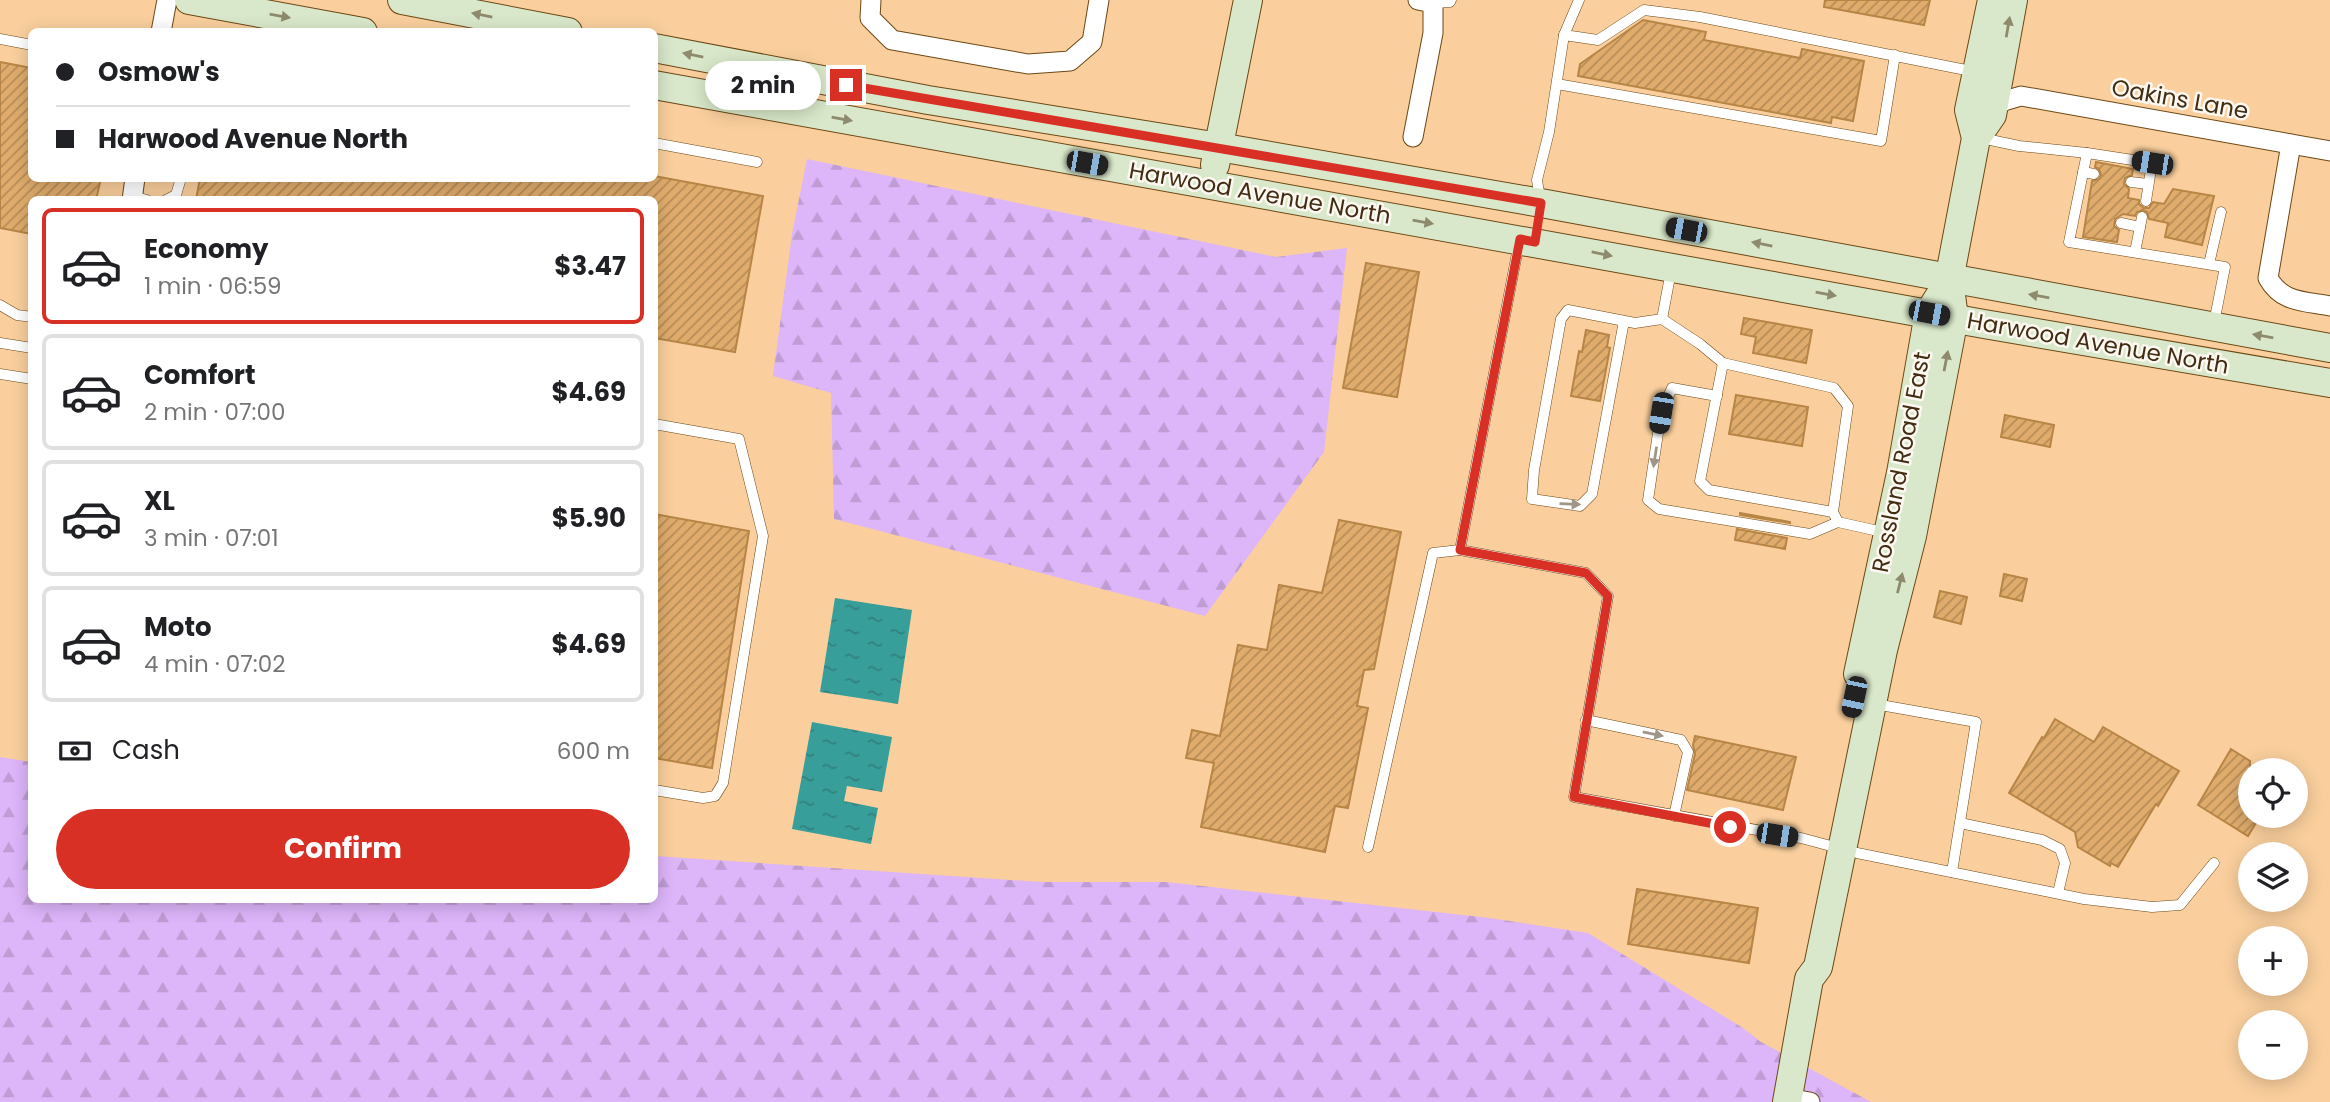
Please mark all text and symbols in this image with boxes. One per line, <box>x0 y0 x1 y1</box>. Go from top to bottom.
one-way arrow <box>471 9 493 20</box>
one-way arrow <box>269 11 291 22</box>
one-way arrow <box>2003 16 2014 38</box>
one-way arrow <box>682 50 704 61</box>
text: Osmow's <box>98 54 220 90</box>
callout: 2 min <box>706 60 822 110</box>
text: 2 min <box>731 69 795 101</box>
route end <box>830 69 862 101</box>
street label: Oakins Lane <box>2109 71 2251 127</box>
one-way arrow <box>831 113 853 124</box>
text: Harwood Avenue North <box>98 121 408 157</box>
car <box>1065 149 1110 177</box>
car <box>2130 149 2175 177</box>
street label: Harwood Avenue North <box>1127 154 1393 232</box>
car <box>1664 216 1709 244</box>
one-way arrow <box>1412 217 1434 228</box>
text: Economy <box>144 231 268 267</box>
icon: car <box>60 235 123 298</box>
one-way arrow <box>1751 239 1773 250</box>
text: $3.47 <box>554 248 626 284</box>
one-way arrow <box>1591 249 1613 260</box>
text: 1 min · 06:59 <box>144 270 282 302</box>
one-way arrow <box>1815 289 1837 300</box>
one-way arrow <box>2028 290 2050 301</box>
car <box>1907 299 1952 327</box>
street label: Harwood Avenue North <box>1965 304 2231 382</box>
one-way arrow <box>2252 330 2274 341</box>
street label: Rossland Road East <box>1864 349 1938 575</box>
one-way arrow <box>1940 350 1951 372</box>
text: Comfort <box>144 357 256 393</box>
icon: car <box>60 361 123 424</box>
text: $4.69 <box>551 374 626 410</box>
car <box>1648 391 1675 435</box>
text: 2 min · 07:00 <box>144 396 285 428</box>
one-way arrow <box>1649 446 1660 468</box>
text: XL <box>144 483 175 519</box>
icon: car <box>60 487 123 550</box>
one-way arrow <box>1559 498 1581 510</box>
text: $5.90 <box>552 500 626 536</box>
text: 3 min · 07:01 <box>144 522 279 554</box>
one-way arrow <box>1895 572 1906 594</box>
text: Moto <box>144 609 212 645</box>
icon: car <box>60 613 123 676</box>
text: $4.69 <box>551 626 626 662</box>
text: 4 min · 07:02 <box>144 648 285 680</box>
car <box>1840 674 1869 720</box>
one-way arrow <box>1642 729 1664 740</box>
icon: cash <box>56 732 94 770</box>
text: Cash <box>112 732 180 768</box>
text: 600 m <box>557 735 630 767</box>
map controls <box>2238 758 2308 1080</box>
button: locate <box>2238 758 2308 828</box>
button: Confirm <box>56 809 630 889</box>
route start <box>1714 811 1746 843</box>
car <box>1755 821 1800 849</box>
button: layers <box>2238 842 2308 912</box>
button: + <box>2238 926 2308 996</box>
button: − <box>2238 1010 2308 1080</box>

